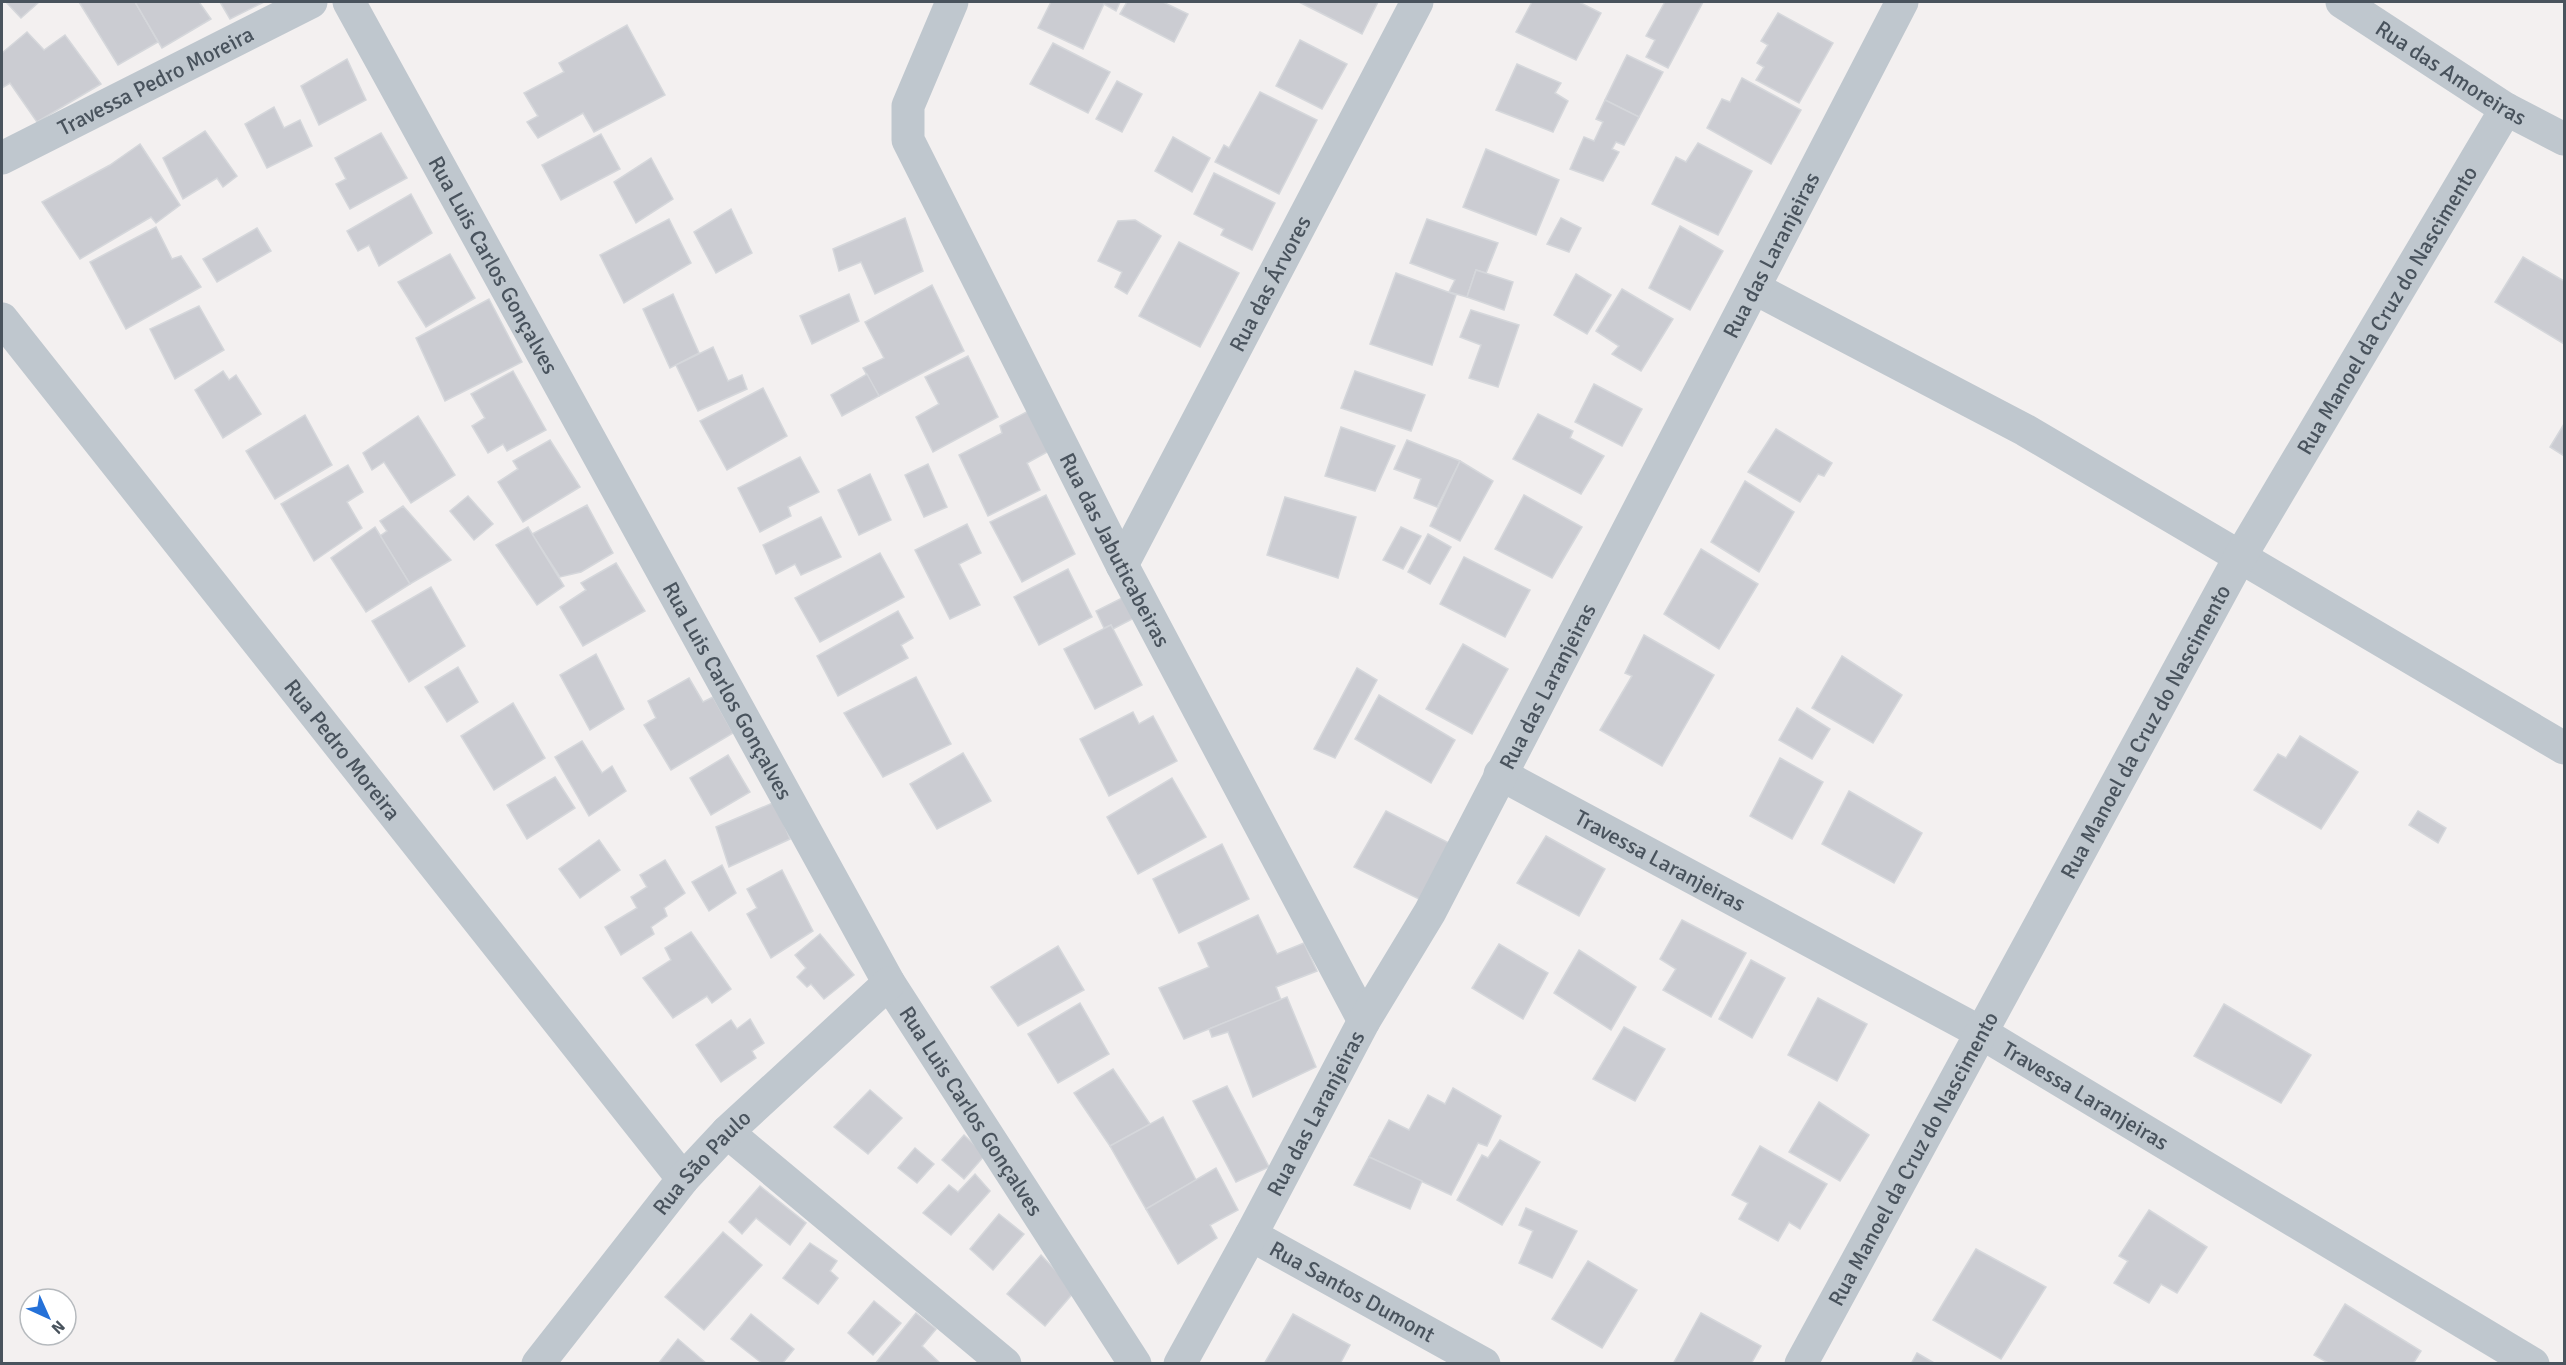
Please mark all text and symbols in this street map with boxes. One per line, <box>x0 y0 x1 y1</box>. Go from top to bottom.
street label: Rua das Amoreiras <box>2370 15 2531 131</box>
street label: Travessa Pedro Moreira <box>53 20 258 142</box>
street label: Rua Luis Carlos Gonçalves <box>422 151 564 379</box>
street label: Rua Manoel da Cruz do Nascimento <box>2291 161 2483 459</box>
street label: Rua das Laranjeiras <box>1717 167 1826 343</box>
street label: Rua das Árvores <box>1223 211 1317 356</box>
street label: Rua das Jabuticabeiras <box>1054 448 1176 652</box>
street label: Rua Luis Carlos Gonçalves <box>657 577 798 804</box>
street label: Rua Manoel da Cruz do Nascimento <box>2055 580 2236 884</box>
street label: Rua das Laranjeiras <box>1493 599 1602 774</box>
street label: Rua Pedro Moreira <box>278 674 406 826</box>
street label: Travessa Laranjeiras <box>1570 804 1750 917</box>
street label: Rua Luis Carlos Gonçalves <box>893 1001 1049 1221</box>
street label: Rua Manoel da Cruz do Nascimento <box>1822 1007 2004 1311</box>
street label: Rua das Laranjeiras <box>1261 1026 1371 1201</box>
street label: Travessa Laranjeiras <box>1997 1035 2174 1156</box>
street label: Rua São Paulo <box>647 1104 757 1220</box>
street label: Rua Santos Dumont <box>1265 1235 1440 1348</box>
north arrow <box>18 1287 78 1347</box>
text: N <box>47 1316 69 1338</box>

